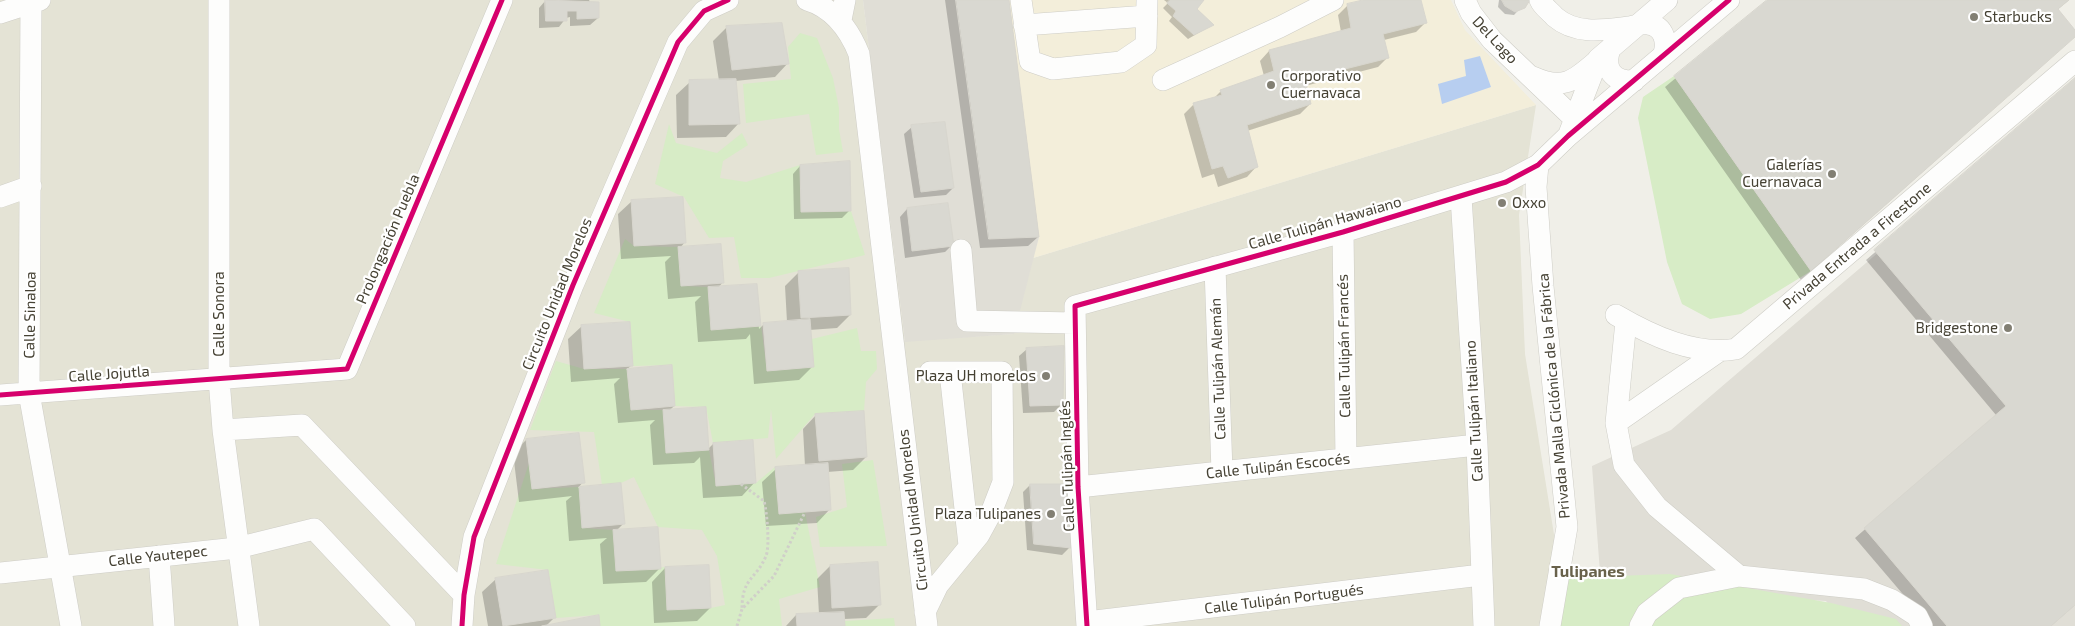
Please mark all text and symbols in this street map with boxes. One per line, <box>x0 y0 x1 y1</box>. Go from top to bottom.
place label: Starbucks <box>1984 8 2052 26</box>
marker: Starbucks <box>1968 11 1980 23</box>
street label: Del Lago <box>1468 12 1522 68</box>
place label: Corporativo Cuernavaca <box>1281 67 1361 102</box>
marker: Corporativo Cuernavaca <box>1265 79 1277 91</box>
place label: Galerías Cuernavaca <box>1742 156 1822 191</box>
marker: Galerías Cuernavaca <box>1826 168 1838 180</box>
street label: Prolongación Puebla <box>352 171 424 307</box>
street label: Privada Entrada a Firestone <box>1779 179 1935 313</box>
street label: Calle Tulipán Hawaiano <box>1246 193 1404 253</box>
place label: Oxxo <box>1512 194 1546 212</box>
marker: Oxxo <box>1496 197 1508 209</box>
street label: Circuito Unidad Morelos <box>518 215 596 373</box>
street label: Calle Sinaloa <box>20 271 40 359</box>
street label: Calle Sonora <box>210 271 228 357</box>
street label: Privada Malla Ciclónica de la Fábrica <box>1534 272 1574 520</box>
street label: Calle Tulipán Francés <box>1334 274 1354 418</box>
street label: Calle Tulipán Alemán <box>1207 298 1229 440</box>
place label: Bridgestone <box>1915 319 1998 337</box>
marker: Bridgestone <box>2002 322 2014 334</box>
street label: Calle Tulipán Italiano <box>1461 340 1487 482</box>
street label: Calle Jojutla <box>68 362 150 386</box>
place label: Plaza UH morelos <box>916 367 1036 385</box>
marker: Plaza UH morelos <box>1040 370 1052 382</box>
street label: Calle Tulipán Inglés <box>1056 400 1078 532</box>
street label: Circuito Unidad Morelos <box>894 428 932 592</box>
street label: Calle Tulipán Escocés <box>1205 449 1351 483</box>
place label: Plaza Tulipanes <box>935 505 1041 523</box>
marker: Plaza Tulipanes <box>1045 508 1057 520</box>
street label: Calle Yautepec <box>108 542 208 570</box>
district label: Tulipanes <box>1551 562 1625 582</box>
street label: Calle Tulipán Portugués <box>1203 580 1365 618</box>

